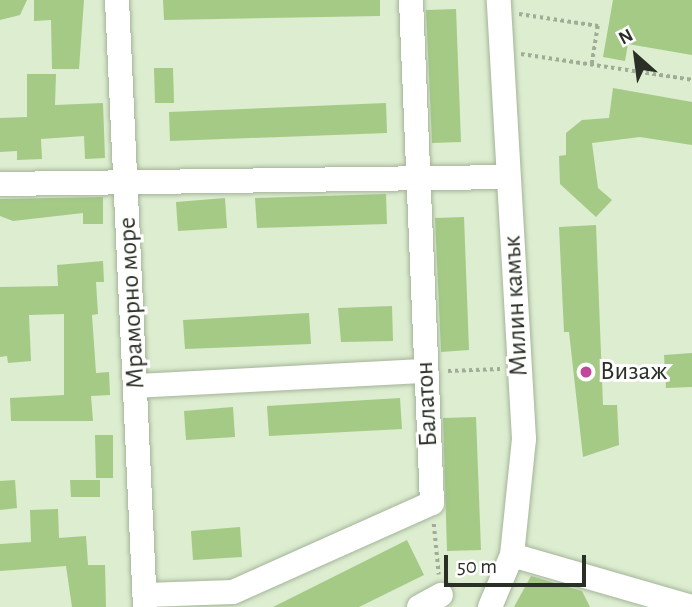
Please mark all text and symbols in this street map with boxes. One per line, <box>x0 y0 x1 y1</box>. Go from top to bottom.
north arrow <box>601 21 671 91</box>
text: N <box>616 26 636 49</box>
street label: Мраморно море <box>112 216 152 390</box>
street label: Милин камък <box>497 235 535 377</box>
place label: Визаж <box>600 356 667 388</box>
street label: Балатон <box>409 360 445 448</box>
marker: Визаж <box>578 364 594 380</box>
scale bar <box>447 540 589 584</box>
text: 50 m <box>457 556 497 577</box>

